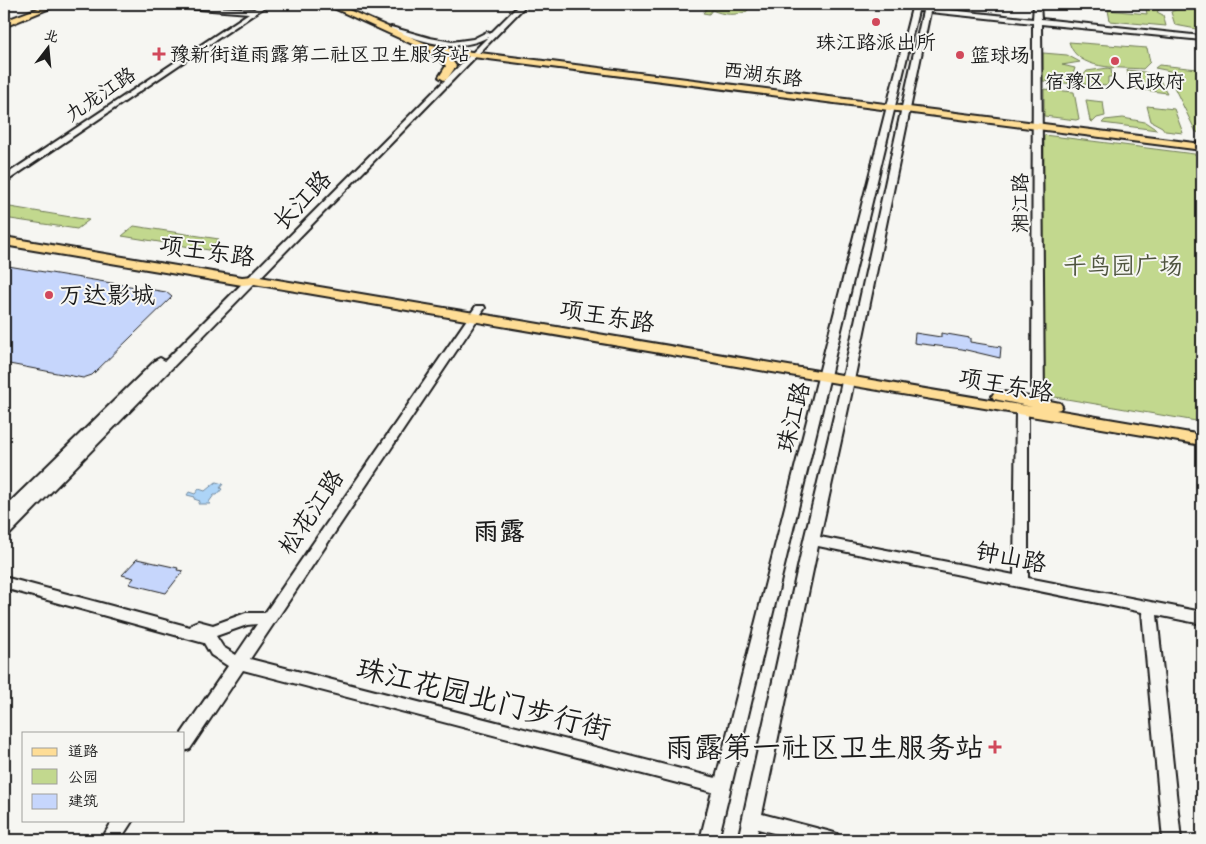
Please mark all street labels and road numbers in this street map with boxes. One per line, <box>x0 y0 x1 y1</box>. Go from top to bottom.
street label: 西湖东路 <box>722 57 805 92</box>
street label: 九龙江路 <box>60 61 141 127</box>
street label: 长江路 <box>266 164 338 236</box>
street label: 湘江路 <box>1008 172 1033 233</box>
street label: 项王东路 <box>157 229 257 273</box>
street label: 项王东路 <box>557 294 657 338</box>
street label: 项王东路 <box>956 362 1056 408</box>
street label: 珠江路 <box>770 378 816 456</box>
street label: 松花江路 <box>272 464 350 560</box>
street label: 钟山路 <box>973 535 1049 579</box>
street label: 珠江花园北门步行街 <box>353 649 615 748</box>

